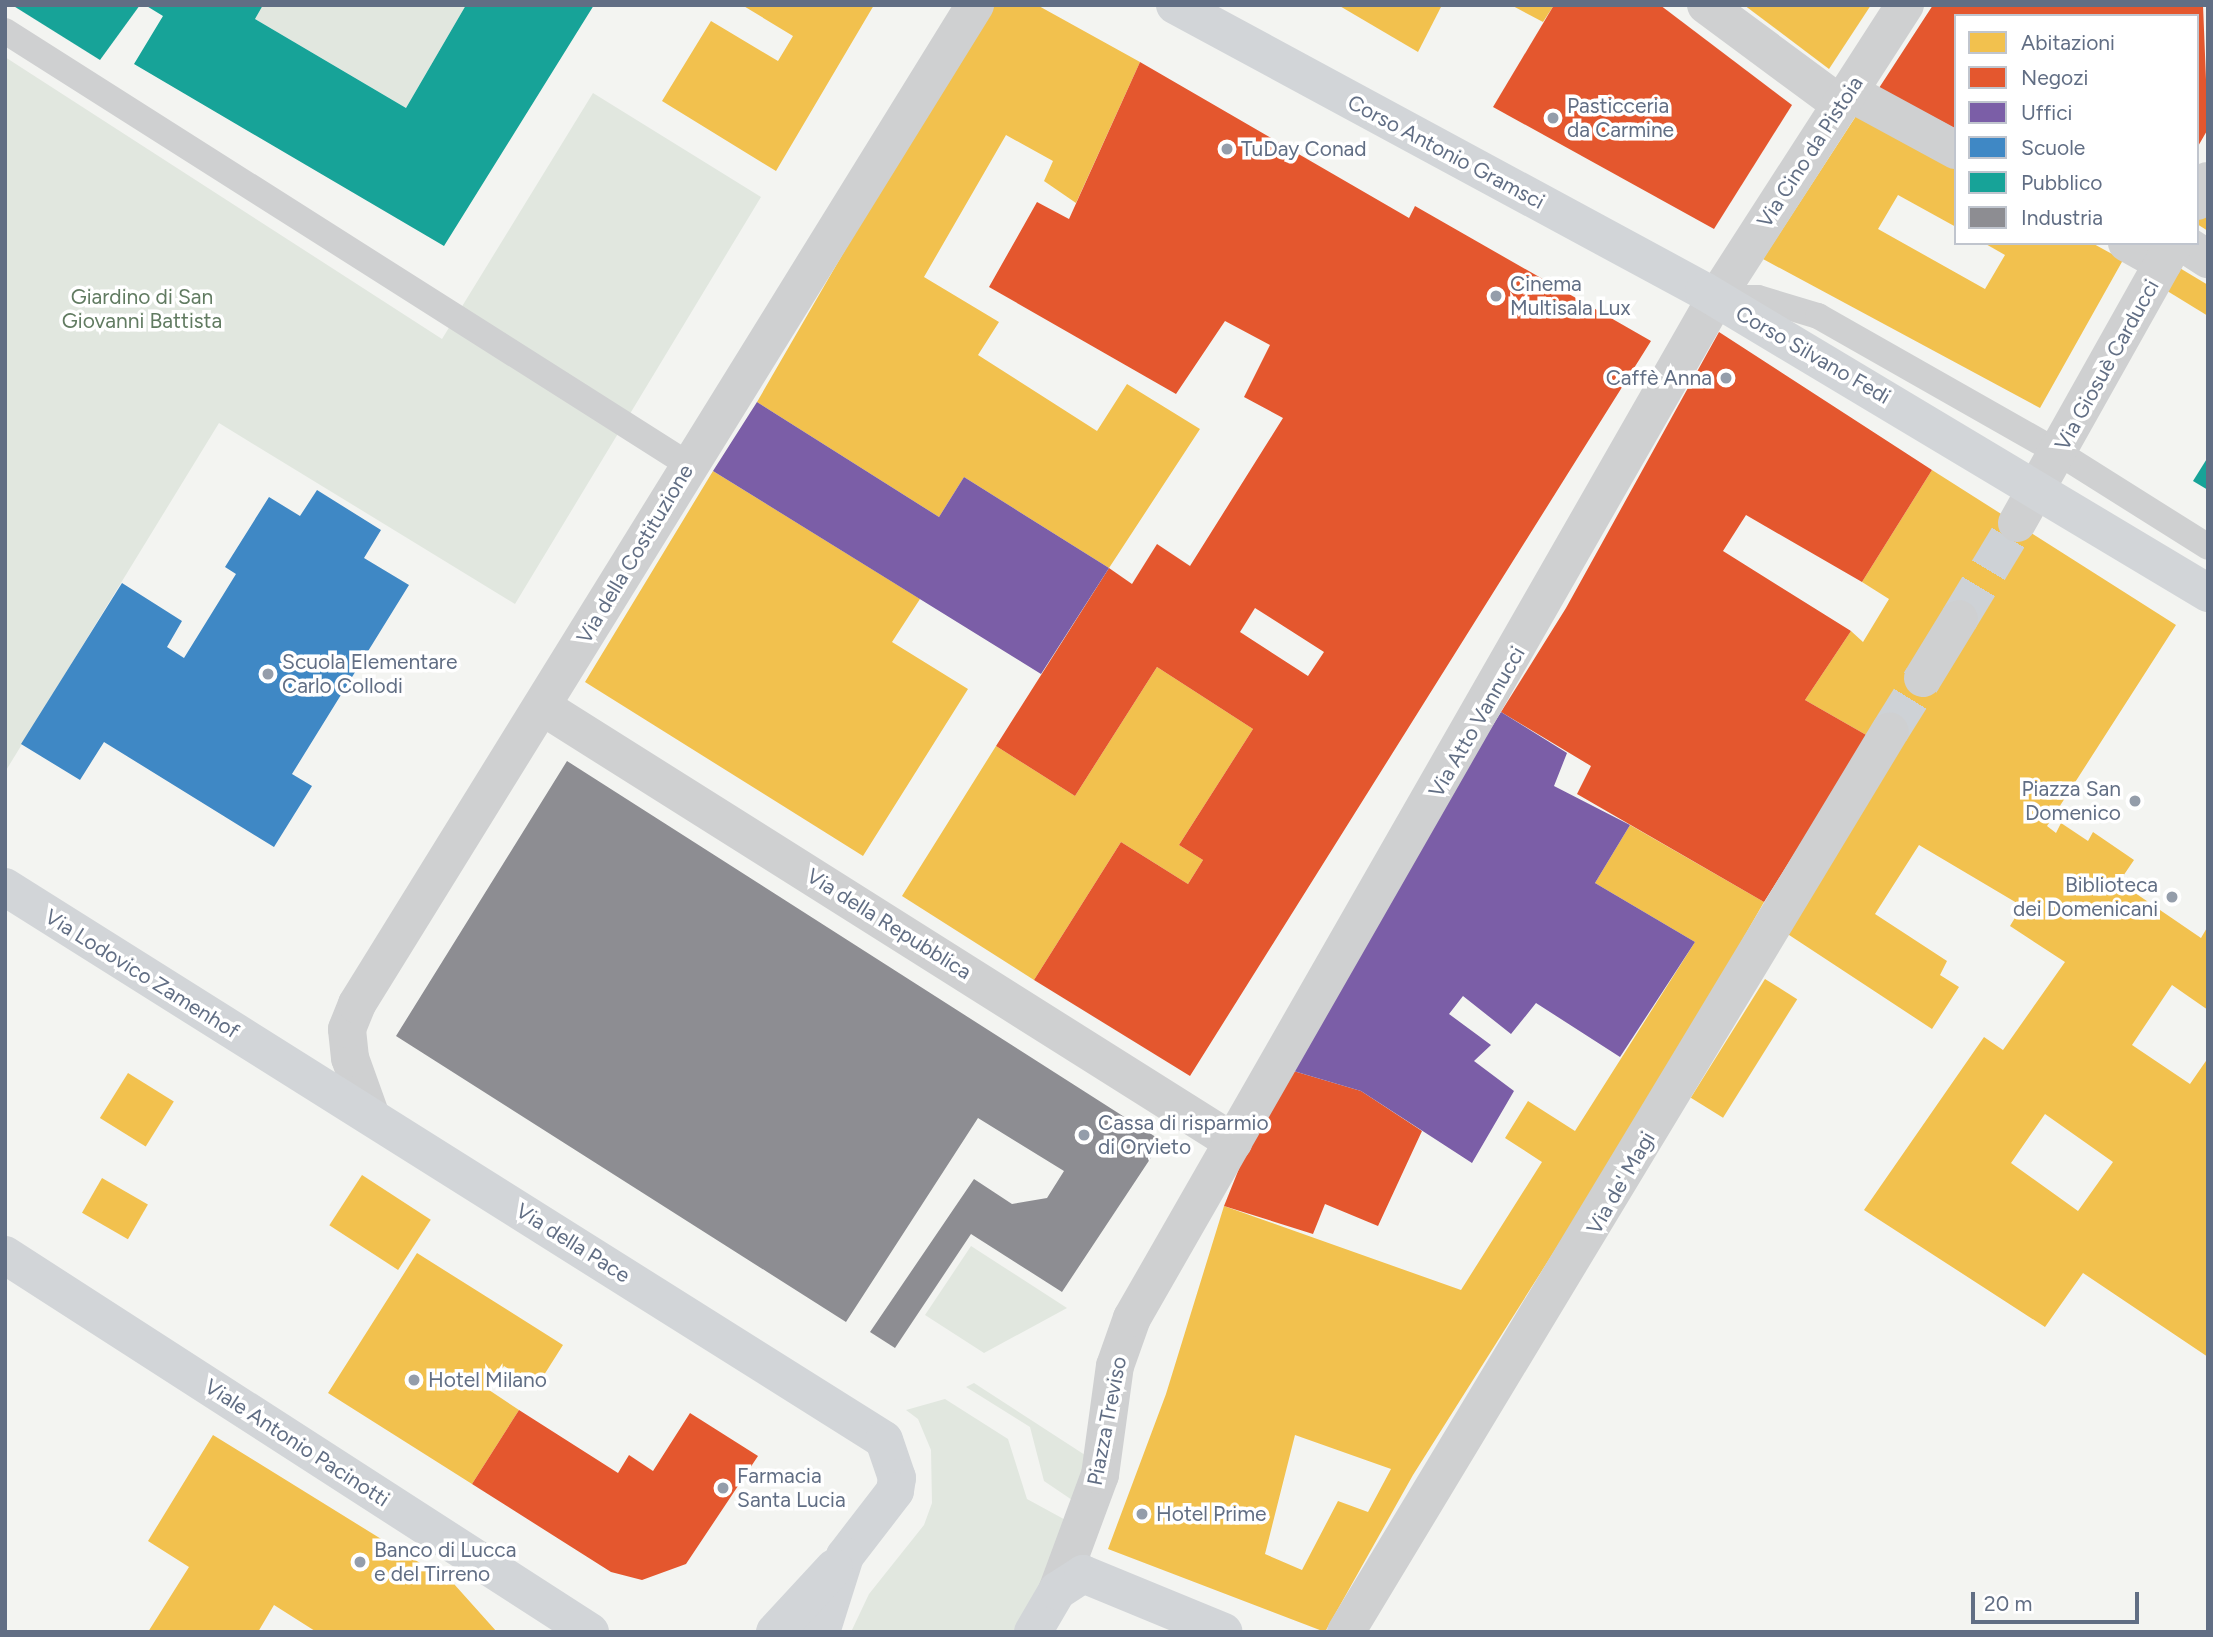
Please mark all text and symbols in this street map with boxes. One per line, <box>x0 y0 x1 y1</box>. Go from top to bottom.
legend <box>1954 14 2199 245</box>
text: Abitazioni <box>2021 30 2115 55</box>
text: Negozi <box>2021 65 2088 90</box>
street label: Via Cino da Pistoia <box>1752 72 1868 232</box>
street label: Corso Antonio Gramsci <box>1343 89 1549 215</box>
place label: Pasticceria da Carmine <box>1567 93 1674 143</box>
text: Uffici <box>2021 100 2072 125</box>
marker: Pasticceria da Carmine <box>1545 110 1561 126</box>
text: Scuole <box>2021 135 2085 160</box>
place label: TuDay Conad <box>1241 136 1367 162</box>
marker: TuDay Conad <box>1219 141 1235 157</box>
text: Pubblico <box>2021 170 2102 195</box>
text: Industria <box>2021 205 2103 230</box>
place label: Cinema Multisala Lux <box>1510 271 1631 321</box>
street label: Via Giosuè Carducci <box>2050 275 2164 455</box>
park label: Giardino di San Giovanni Battista <box>62 284 222 334</box>
marker: Cinema Multisala Lux <box>1488 288 1504 304</box>
street label: Corso Silvano Fedi <box>1731 300 1895 410</box>
place label: Caffè Anna <box>1606 365 1712 391</box>
marker: Caffè Anna <box>1718 370 1734 386</box>
street label: Via della Costituzione <box>572 460 698 648</box>
street label: Via Atto Vannucci <box>1424 642 1530 802</box>
place label: Scuola Elementare Carlo Collodi <box>282 649 457 699</box>
marker: Scuola Elementare Carlo Collodi <box>260 666 276 682</box>
place label: Piazza San Domenico <box>2021 776 2121 826</box>
marker: Piazza San Domenico <box>2127 793 2143 809</box>
street label: Via della Repubblica <box>802 863 976 985</box>
place label: Biblioteca dei Domenicani <box>2013 872 2158 922</box>
marker: Biblioteca dei Domenicani <box>2164 889 2180 905</box>
street label: Via Lodovico Zamenhof <box>40 904 244 1044</box>
place label: Cassa di risparmio di Orvieto <box>1098 1110 1269 1160</box>
marker: Cassa di risparmio di Orvieto <box>1076 1127 1092 1143</box>
street label: Via de' Magi <box>1582 1127 1660 1239</box>
street label: Via della Pace <box>511 1198 635 1288</box>
street label: Piazza Treviso <box>1082 1354 1132 1488</box>
place label: Hotel Milano <box>428 1367 547 1393</box>
marker: Hotel Milano <box>406 1372 422 1388</box>
street label: Viale Antonio Pacinotti <box>200 1374 394 1512</box>
place label: Farmacia Santa Lucia <box>737 1463 846 1513</box>
marker: Farmacia Santa Lucia <box>715 1480 731 1496</box>
place label: Hotel Prime <box>1156 1501 1266 1527</box>
marker: Hotel Prime <box>1134 1506 1150 1522</box>
place label: Banco di Lucca e del Tirreno <box>374 1537 516 1587</box>
marker: Banco di Lucca e del Tirreno <box>352 1554 368 1570</box>
scale bar <box>1975 1578 2143 1622</box>
text: 20 m <box>1984 1591 2032 1616</box>

